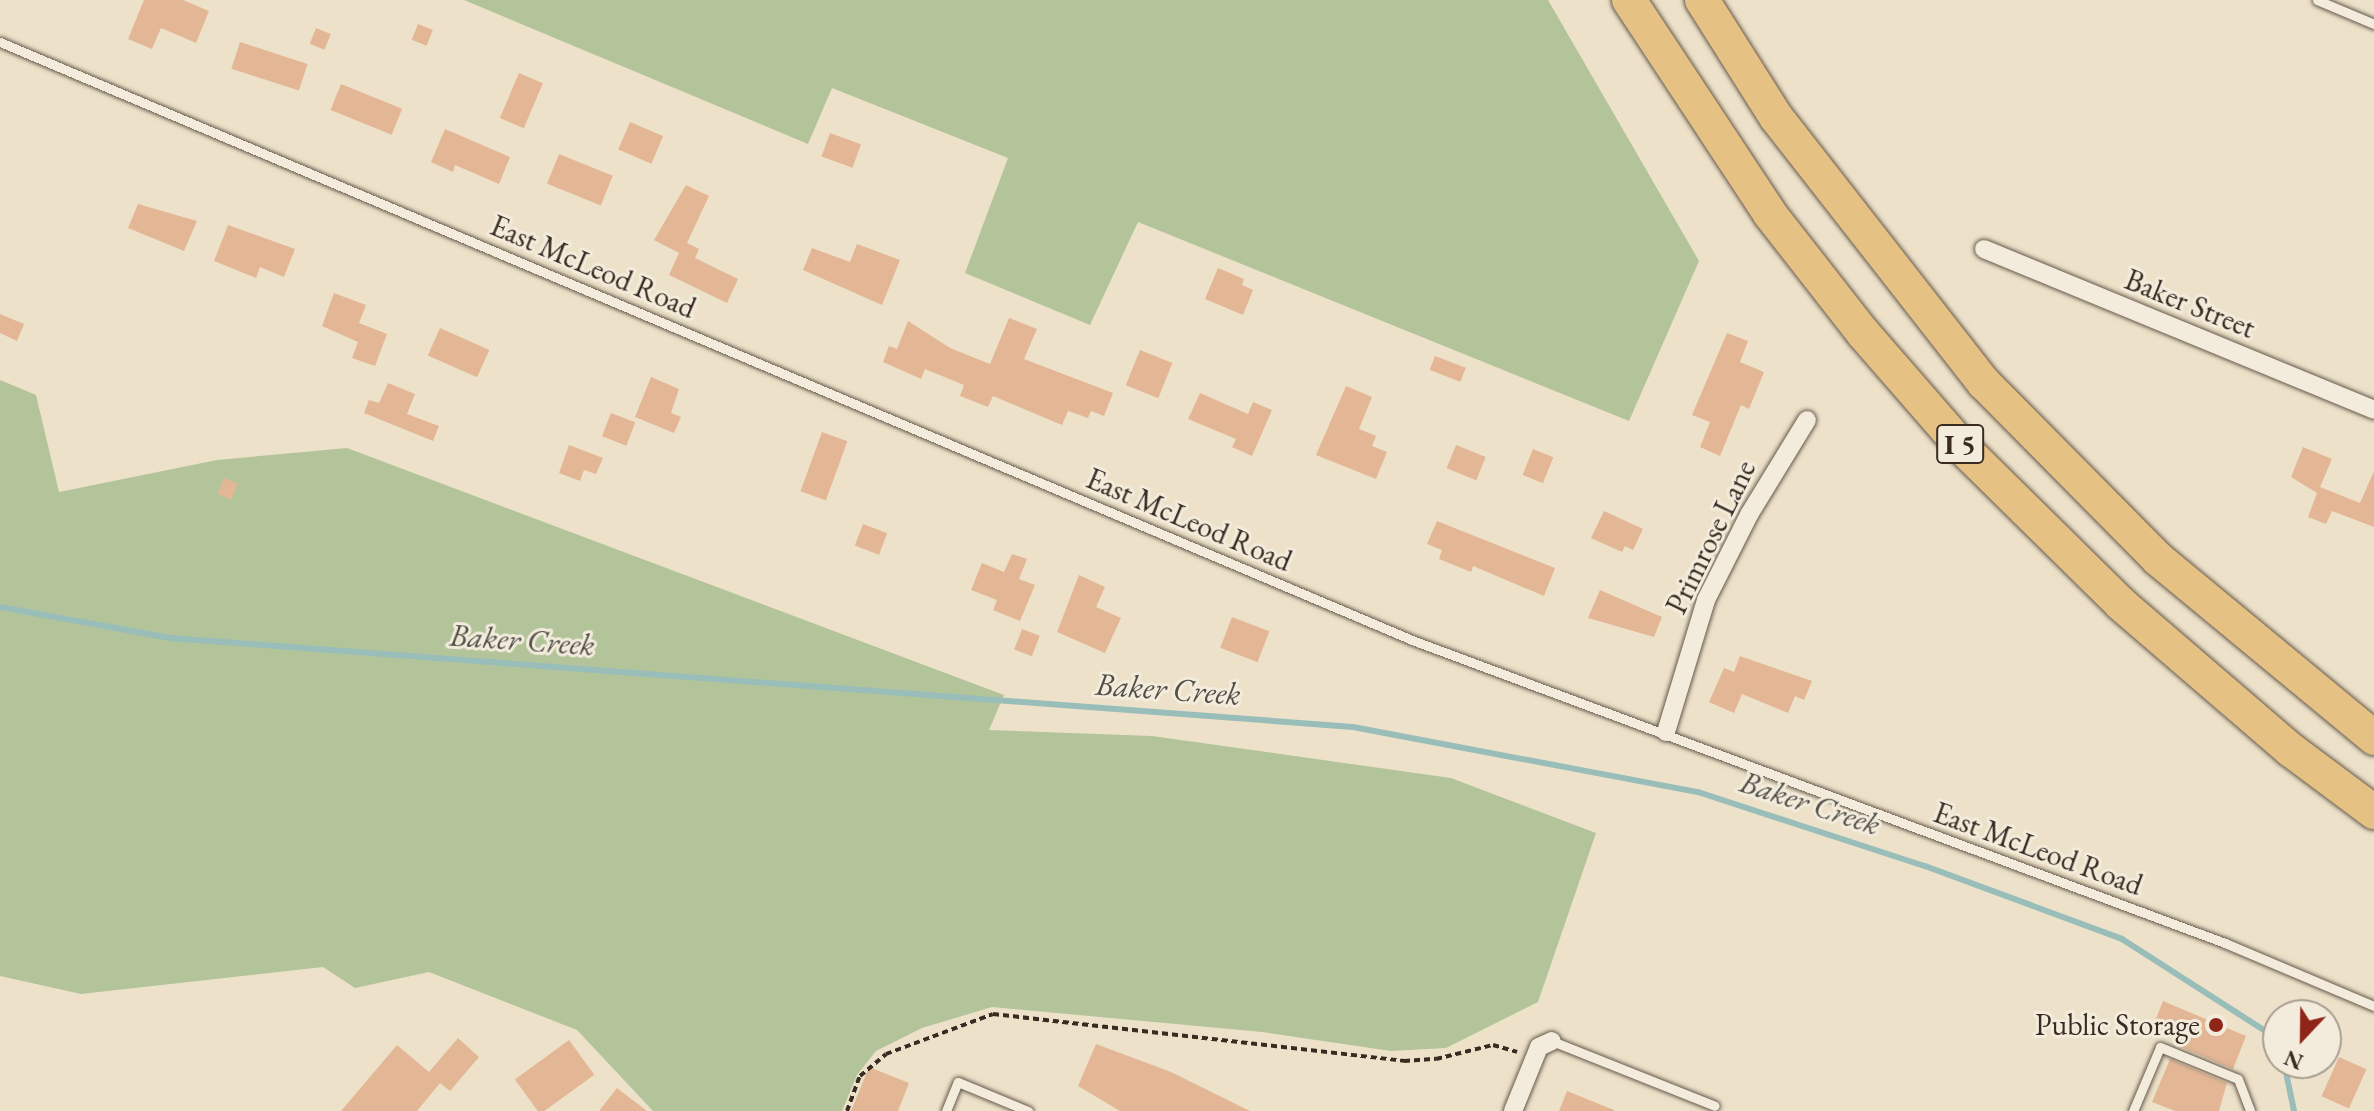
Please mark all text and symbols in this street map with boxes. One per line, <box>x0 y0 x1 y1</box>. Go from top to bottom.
street label: East McLeod Road <box>485 208 701 326</box>
street label: Baker Street <box>2120 262 2260 346</box>
road number: I 5 <box>1936 420 1984 468</box>
street label: Primrose Lane <box>1658 454 1764 620</box>
street label: East McLeod Road <box>1081 461 1297 579</box>
water label: Baker Creek <box>448 616 596 664</box>
water label: Baker Creek <box>1094 665 1242 713</box>
water label: Baker Creek <box>1735 762 1885 844</box>
street label: East McLeod Road <box>1929 795 2147 903</box>
north arrow <box>2262 999 2342 1079</box>
place label: Public Storage <box>2035 1007 2200 1043</box>
marker: Public Storage <box>2207 1016 2225 1034</box>
text: N <box>2280 1043 2307 1077</box>

